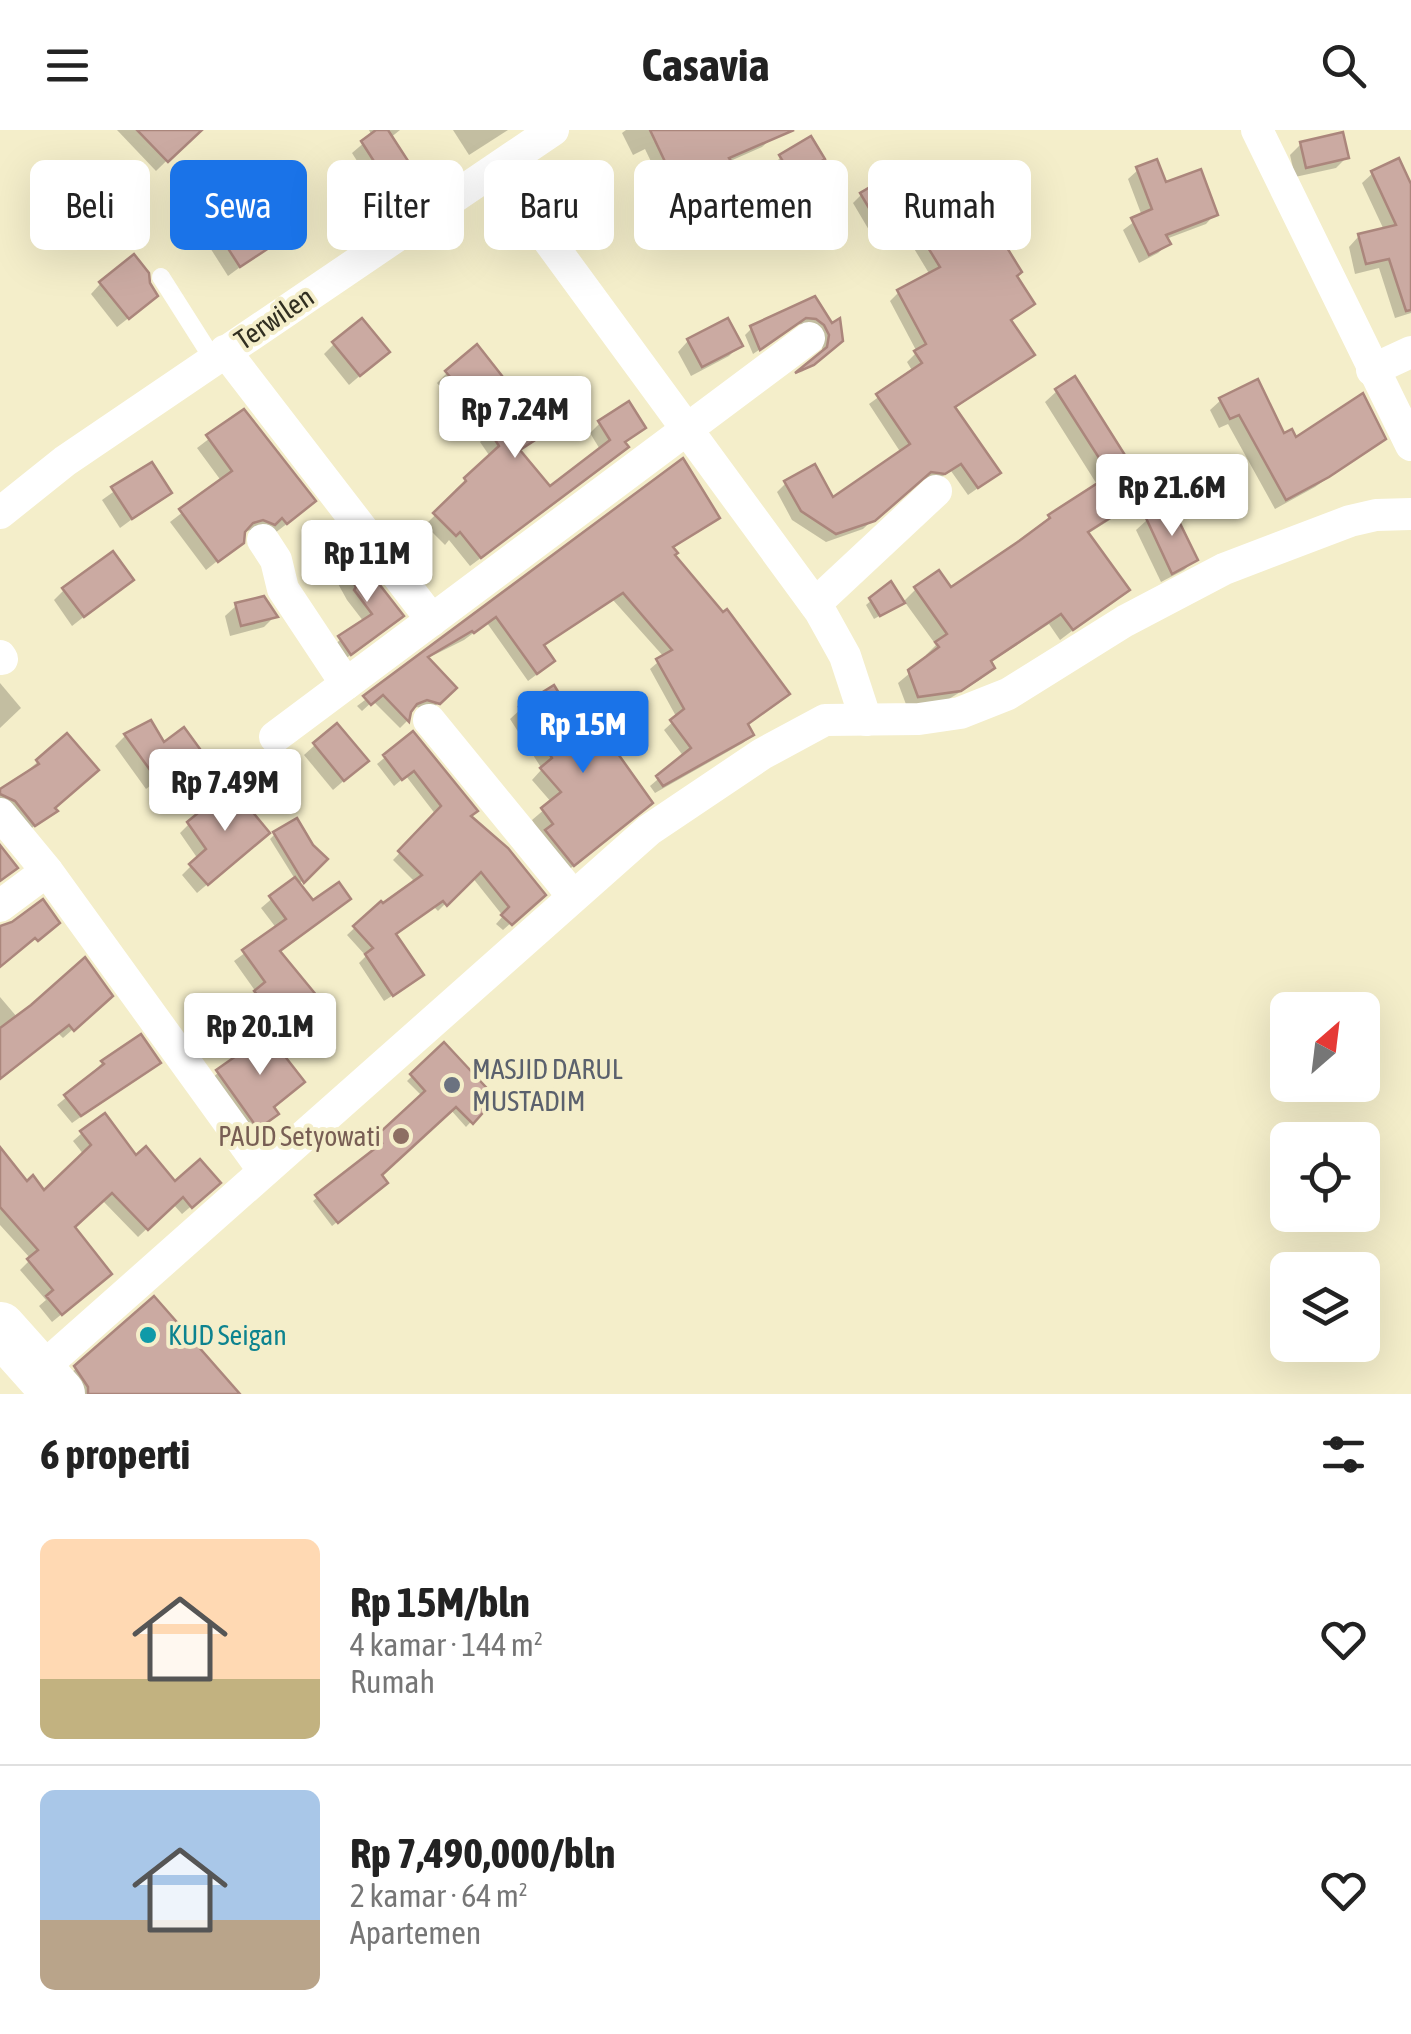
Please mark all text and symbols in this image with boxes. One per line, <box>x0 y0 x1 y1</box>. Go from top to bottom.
icon: menu <box>40 38 95 93</box>
icon: search <box>1316 38 1371 93</box>
text: Casavia <box>642 39 769 91</box>
chip: Beli <box>30 160 150 250</box>
chip: Sewa <box>170 160 307 250</box>
chip: Filter <box>327 160 464 250</box>
chip: Baru <box>484 160 614 250</box>
chip: Apartemen <box>634 160 848 250</box>
chip: Rumah <box>868 160 1031 250</box>
street label: Terwilen <box>228 280 320 356</box>
pin: Rp 7.24M <box>412 376 618 461</box>
text: Rp 7.24M <box>461 390 569 427</box>
pin: Rp 21.6M <box>1069 454 1275 539</box>
text: Rp 21.6M <box>1118 468 1226 505</box>
pin: Rp 11M <box>286 520 448 605</box>
text: Rp 11M <box>323 534 411 571</box>
pin: Rp 15M <box>502 691 664 776</box>
text: Rp 15M <box>539 705 627 742</box>
pin: Rp 7.49M <box>122 749 328 834</box>
text: Rp 7.49M <box>171 763 279 800</box>
north arrow <box>1270 992 1380 1102</box>
map controls <box>1270 992 1380 1362</box>
pin: Rp 20.1M <box>157 993 363 1078</box>
text: Rp 20.1M <box>206 1007 314 1044</box>
place label: MASJID DARUL MUSTADIM <box>472 1053 623 1117</box>
marker: MASJID DARUL MUSTADIM <box>441 1074 463 1096</box>
place label: PAUD Setyowati <box>218 1120 381 1152</box>
button: locate <box>1270 1122 1380 1232</box>
marker: PAUD Setyowati <box>390 1125 412 1147</box>
button: layers <box>1270 1252 1380 1362</box>
place label: KUD Seigan <box>168 1319 287 1351</box>
marker: KUD Seigan <box>137 1324 159 1346</box>
icon: filters <box>1316 1427 1371 1482</box>
text: 6 properti <box>40 1430 190 1478</box>
text: Rp 15M/bln <box>350 1578 530 1626</box>
icon: home <box>120 1579 240 1699</box>
icon: heart <box>1316 1612 1371 1667</box>
text: 4 kamar · 144 m² <box>350 1626 543 1663</box>
text: Rumah <box>350 1663 435 1700</box>
text: Rp 7,490,000/bln <box>350 1829 615 1877</box>
icon: home <box>120 1830 240 1950</box>
icon: heart <box>1316 1863 1371 1918</box>
text: 2 kamar · 64 m² <box>350 1877 528 1914</box>
text: Apartemen <box>350 1914 481 1951</box>

